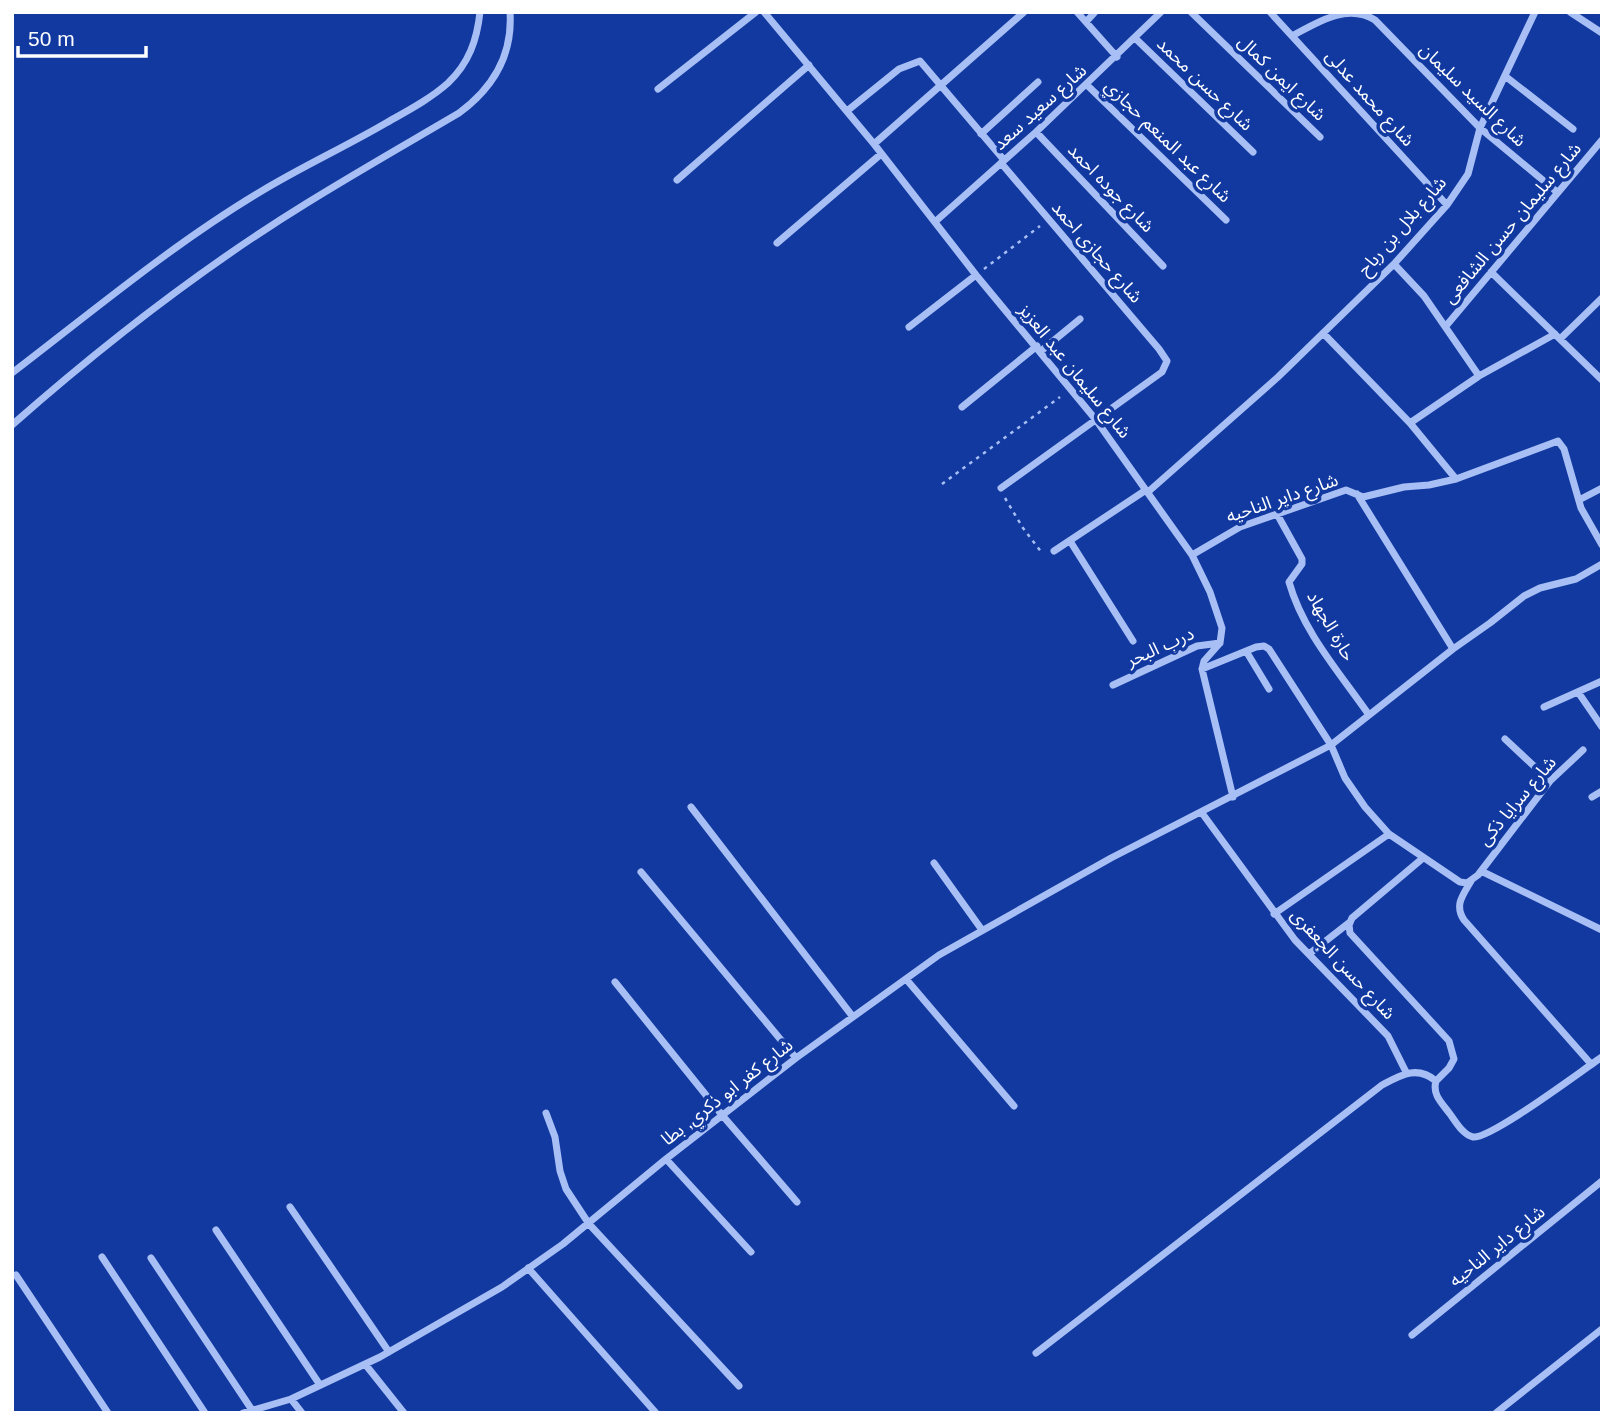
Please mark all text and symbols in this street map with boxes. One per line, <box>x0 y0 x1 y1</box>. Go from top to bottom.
scale bar <box>18 14 145 58</box>
text: 50 m <box>28 27 75 50</box>
street label: شارع ايمن كمال <box>1231 31 1330 128</box>
street label: شارع حسن محمد <box>1150 33 1257 137</box>
street label: شارع السيد سليمان <box>1413 39 1530 154</box>
street label: شارع محمد عدلى <box>1319 46 1418 153</box>
street label: شارع سعيد سعد <box>989 60 1093 157</box>
street label: شارع عبد المنعم حجازي <box>1098 76 1235 209</box>
street label: شارع سليمان حسن الشافعى <box>1439 139 1588 310</box>
street label: شارع جوده احمد <box>1061 140 1158 239</box>
street label: شارع بلال بن رباح <box>1354 173 1453 282</box>
street label: شارع حجازى احمد <box>1045 197 1146 309</box>
street label: شارع سليمان عبد العزيز <box>1011 299 1135 445</box>
street label: شارع داير الناحيه <box>1223 470 1342 530</box>
street label: حارة الجهاد <box>1302 587 1359 665</box>
street label: درب البحر <box>1122 623 1197 672</box>
street label: شارع سرايا ذكى <box>1474 752 1563 852</box>
street label: شارع حسن الجعفرى <box>1284 905 1399 1026</box>
street label: شارع كفر ابو ذكري, بطا <box>657 1035 799 1153</box>
street label: شارع داير الناحيه <box>1445 1201 1551 1294</box>

